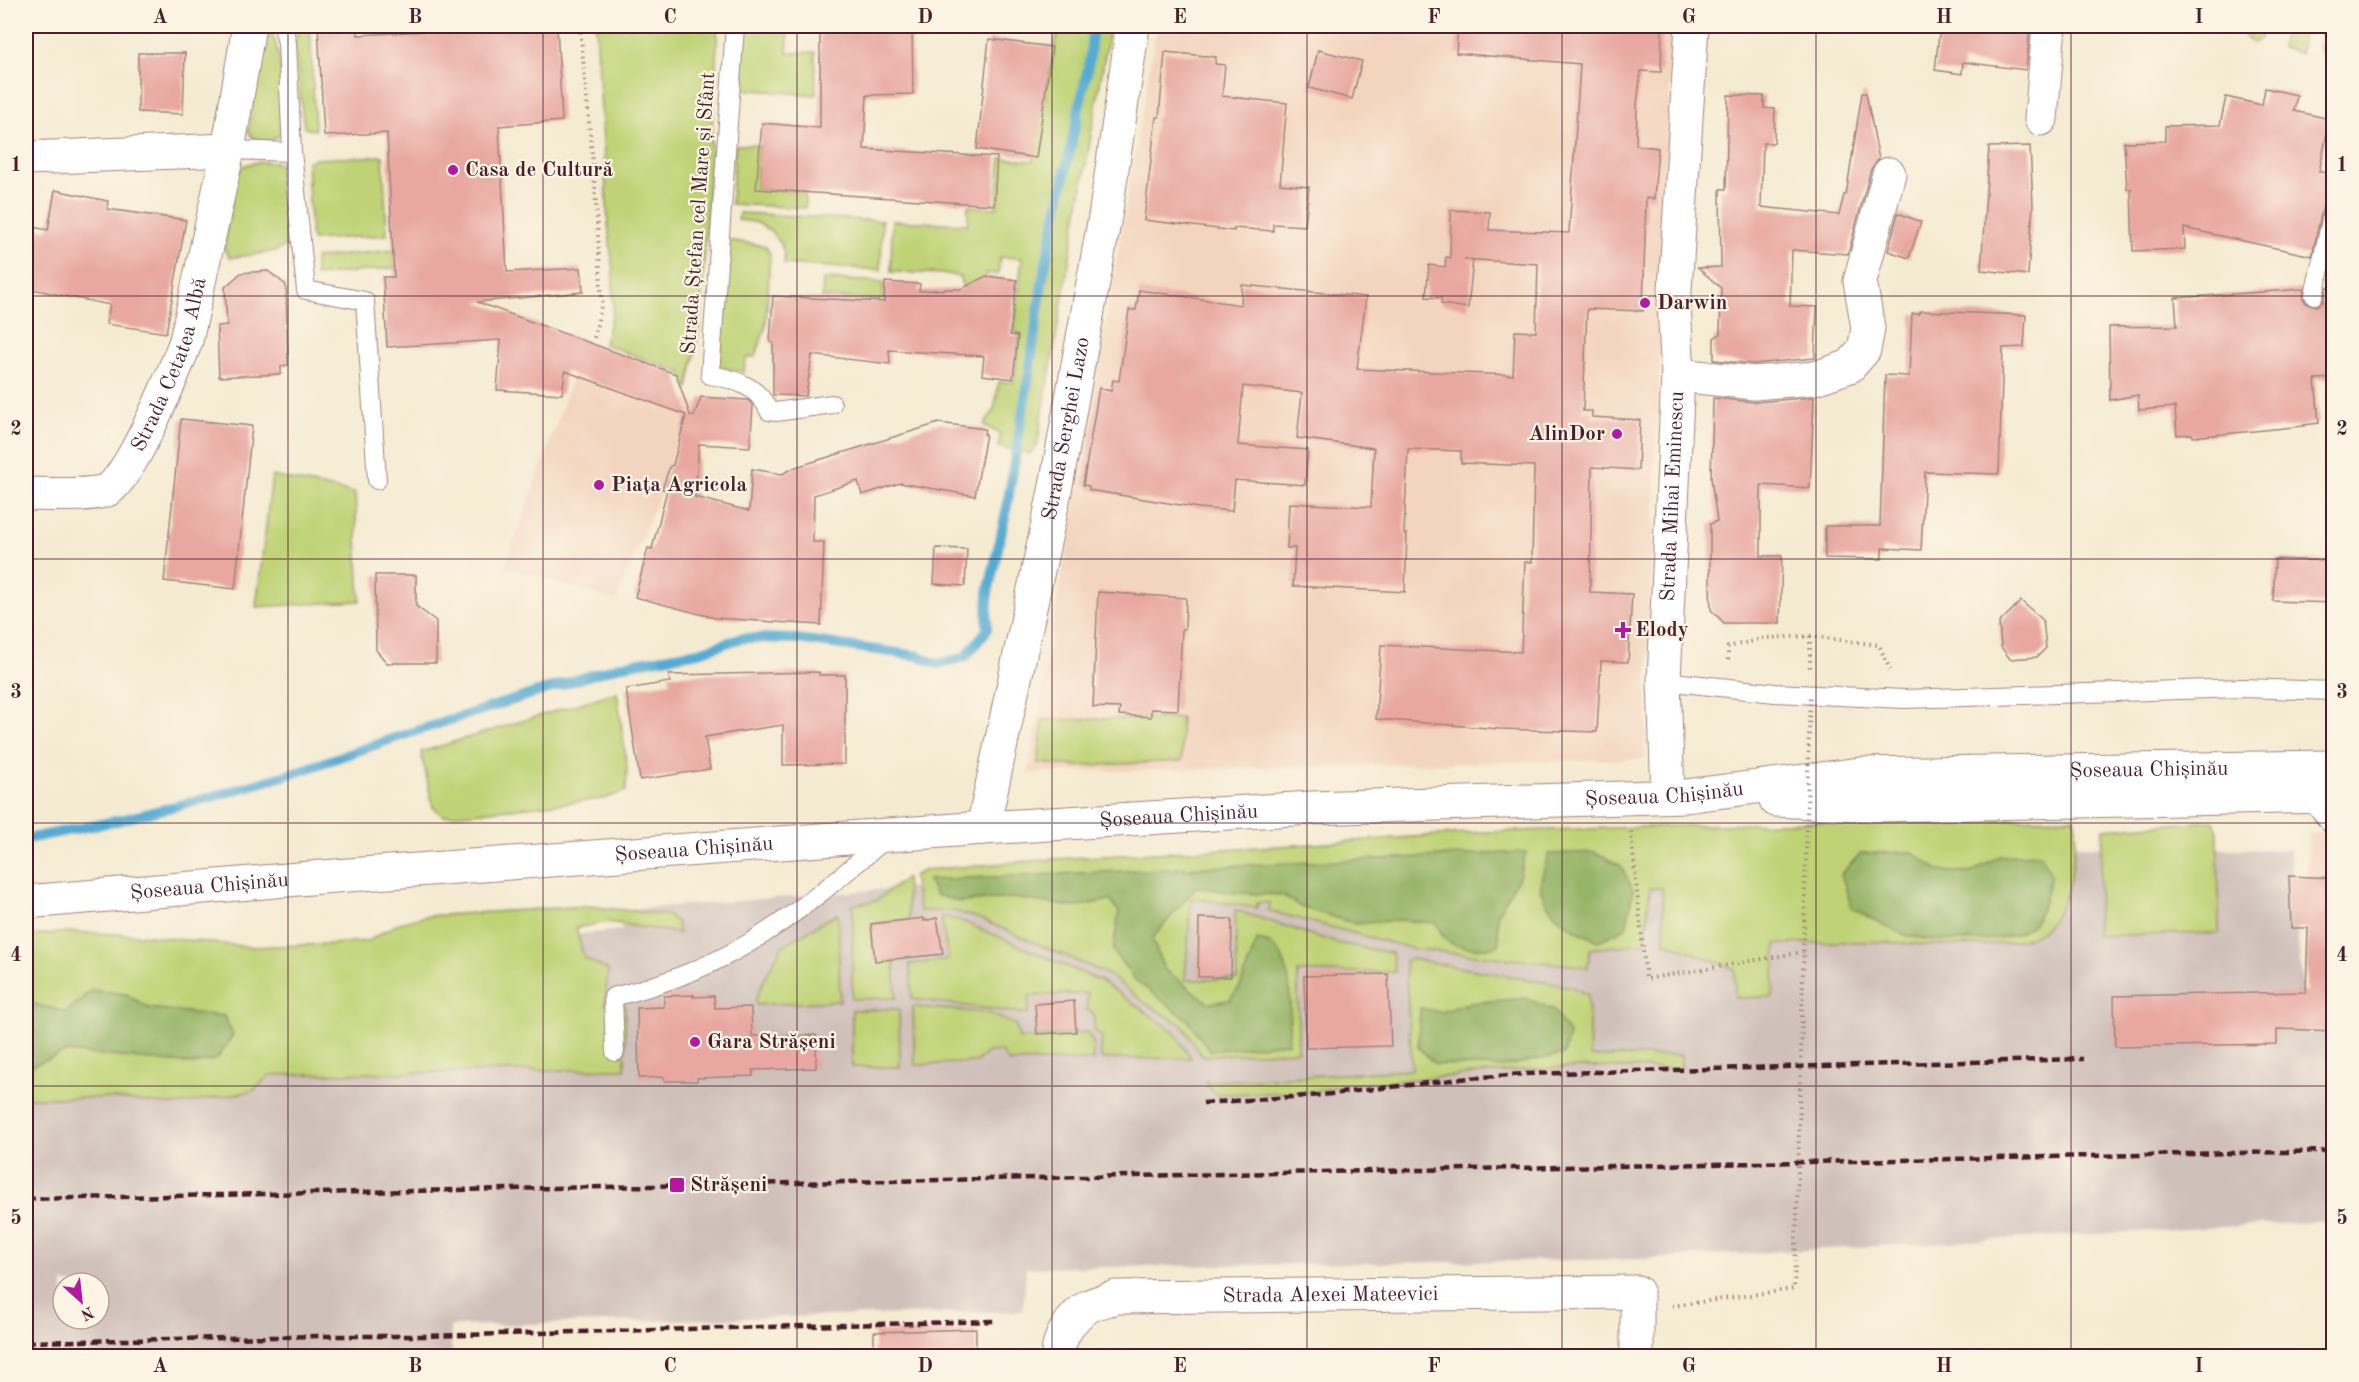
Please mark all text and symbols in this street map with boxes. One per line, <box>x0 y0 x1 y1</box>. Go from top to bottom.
text: A <box>152 8 168 28</box>
text: B <box>408 8 422 28</box>
text: C <box>663 8 677 28</box>
text: D <box>917 8 933 28</box>
text: E <box>1173 8 1187 28</box>
text: F <box>1427 8 1441 28</box>
text: G <box>1682 8 1696 28</box>
text: H <box>1936 8 1952 28</box>
text: I <box>2195 8 2203 28</box>
street label: Strada Ștefan cel Mare și Sfânt <box>679 71 720 355</box>
text: 1 <box>10 156 22 176</box>
text: 1 <box>2336 156 2348 176</box>
place label: Casa de Cultură <box>465 160 613 181</box>
marker: Casa de Cultură <box>446 163 460 177</box>
street label: Strada Cetatea Albă <box>128 276 210 455</box>
place label: Darwin <box>1657 293 1727 314</box>
marker: Darwin <box>1638 296 1652 310</box>
street label: Strada Serghei Lazo <box>1039 335 1093 522</box>
street label: Strada Mihai Eminescu <box>1657 391 1688 602</box>
text: 2 <box>10 420 22 440</box>
text: 2 <box>2336 420 2348 440</box>
place label: AlinDor <box>1529 424 1605 445</box>
marker: AlinDor <box>1610 427 1624 441</box>
place label: Piața Agricola <box>611 475 747 496</box>
marker: Piața Agricola <box>592 478 606 492</box>
place label: Elody <box>1635 620 1689 641</box>
marker: Elody <box>1616 623 1630 637</box>
text: 3 <box>10 683 22 703</box>
text: 3 <box>2336 683 2348 703</box>
street label: Șoseaua Chișinău <box>2069 758 2229 781</box>
street label: Șoseaua Chișinău <box>1585 778 1745 810</box>
street label: Șoseaua Chișinău <box>1099 801 1259 831</box>
street label: Șoseaua Chișinău <box>614 833 774 866</box>
street label: Șoseaua Chișinău <box>129 869 289 904</box>
text: 4 <box>10 946 22 966</box>
text: 4 <box>2336 946 2348 966</box>
place label: Gara Strășeni <box>707 1032 836 1053</box>
marker: Gara Strășeni <box>688 1035 702 1049</box>
place label: Strășeni <box>690 1175 767 1196</box>
marker: Strășeni <box>668 1176 686 1194</box>
text: 5 <box>10 1208 22 1229</box>
text: 5 <box>2336 1208 2348 1229</box>
north arrow <box>51 1271 111 1331</box>
street label: Strada Alexei Mateevici <box>1222 1283 1438 1306</box>
text: N <box>77 1303 96 1323</box>
text: A <box>152 1357 168 1377</box>
text: B <box>408 1357 422 1377</box>
text: C <box>663 1357 677 1377</box>
text: D <box>917 1357 933 1377</box>
text: E <box>1173 1357 1187 1377</box>
text: F <box>1427 1357 1441 1377</box>
text: G <box>1682 1357 1696 1377</box>
text: H <box>1936 1357 1952 1377</box>
text: I <box>2195 1357 2203 1377</box>

